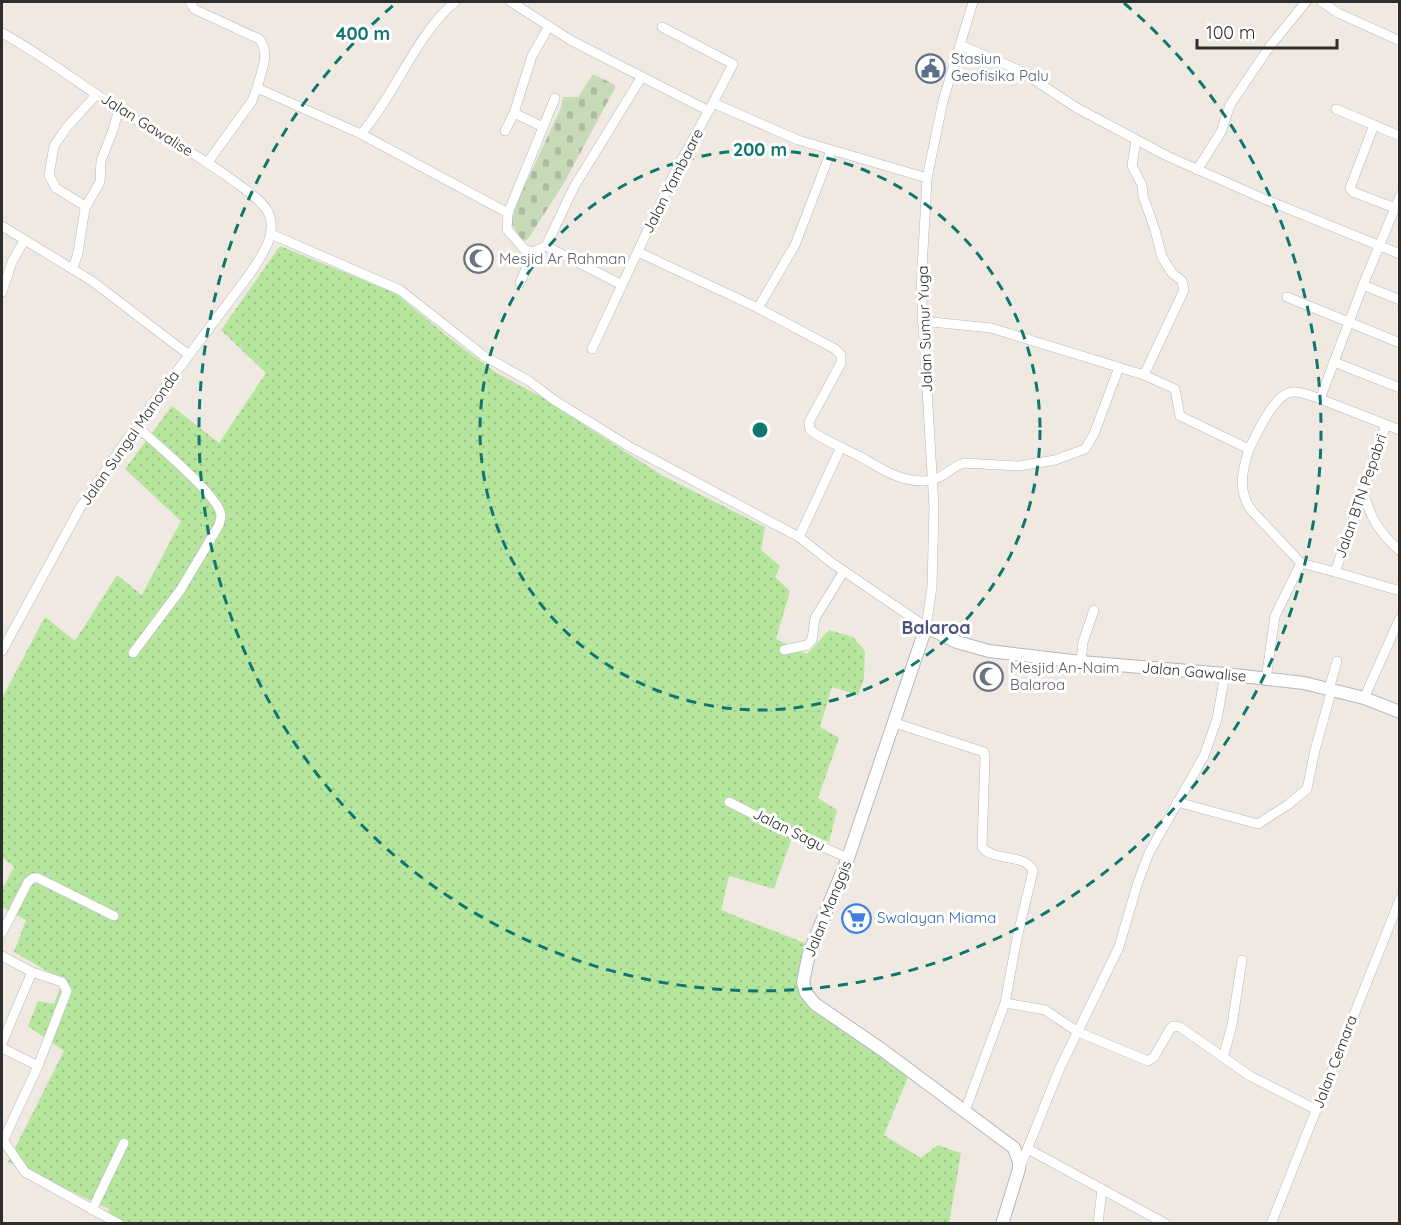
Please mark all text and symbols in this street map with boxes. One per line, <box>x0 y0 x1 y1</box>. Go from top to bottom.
scale bar <box>1197 12 1336 50</box>
text: 100 m <box>1206 21 1255 44</box>
text: 400 m <box>336 22 390 45</box>
place label: Stasiun Geofisika Palu <box>951 49 1049 85</box>
public building icon: Stasiun Geofisika Palu <box>914 52 946 84</box>
street label: Jalan Gawalise <box>98 89 197 161</box>
street label: Jalan Yambaare <box>638 125 707 236</box>
text: 200 m <box>733 138 787 161</box>
mosque icon: Mesjid Ar Rahman <box>462 243 494 275</box>
place label: Mesjid Ar Rahman <box>499 249 626 268</box>
street label: Jalan Sumur Yuga <box>913 265 936 393</box>
street label: Jalan Sungai Manonda <box>76 367 183 509</box>
centre of rings <box>750 420 770 440</box>
street label: Jalan BTN Pepabri <box>1330 431 1391 560</box>
district label: Balaroa <box>901 616 971 639</box>
street label: Jalan Gawalise <box>1141 657 1247 686</box>
place label: Mesjid An-Naim Balaroa <box>1010 658 1120 694</box>
mosque icon: Mesjid An-Naim Balaroa <box>973 661 1005 693</box>
street label: Jalan Sagu <box>750 804 829 855</box>
street label: Jalan Manggis <box>800 858 855 960</box>
supermarket icon: Swalayan Miama <box>840 902 872 934</box>
place label: Swalayan Miama <box>877 908 996 927</box>
street label: Jalan Cemara <box>1308 1012 1361 1111</box>

